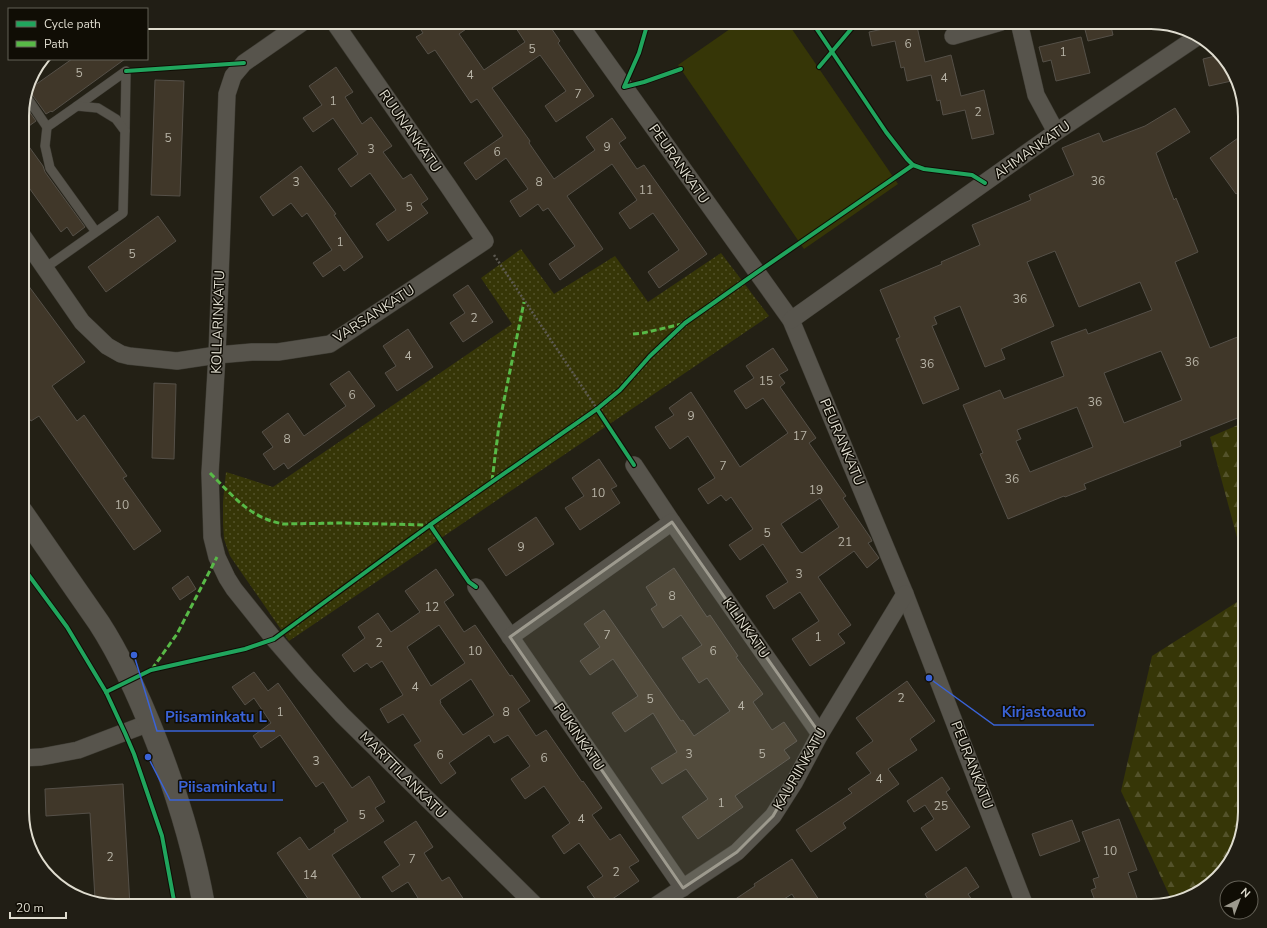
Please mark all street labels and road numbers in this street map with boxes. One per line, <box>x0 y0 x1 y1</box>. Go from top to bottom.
street label: RUUNANKATU <box>374 86 446 176</box>
street label: AHMANKATU <box>990 117 1074 183</box>
street label: PEURANKATU <box>645 120 713 208</box>
street label: KOLLARINKATU <box>207 270 229 374</box>
street label: VARSANKATU <box>329 281 418 348</box>
street label: PEURANKATU <box>815 395 869 489</box>
street label: KILINKATU <box>718 594 774 662</box>
street label: PUKINKATU <box>549 699 609 775</box>
street label: PEURANKATU <box>946 718 998 812</box>
street label: KAURIINKATU <box>769 725 831 813</box>
street label: MARTTILANKATU <box>355 727 451 823</box>

